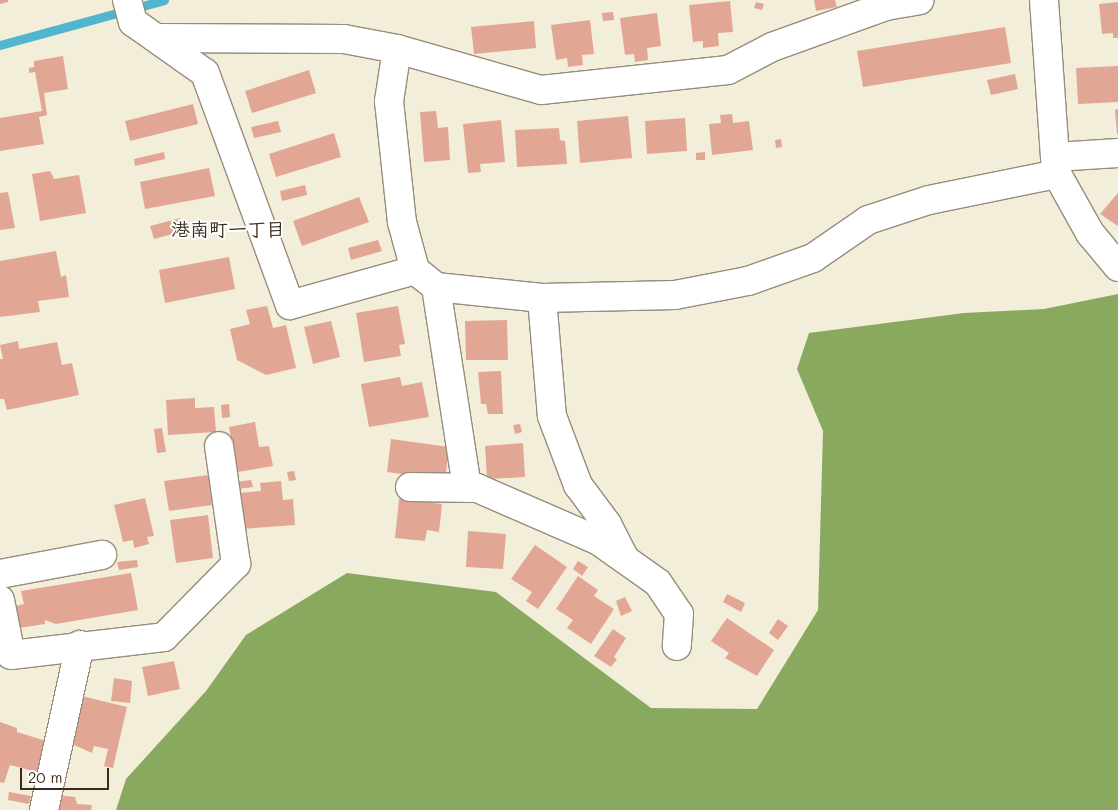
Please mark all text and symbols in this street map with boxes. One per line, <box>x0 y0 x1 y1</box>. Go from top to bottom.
district label: 港南町一丁目 <box>171 218 285 240</box>
scale bar <box>22 758 111 790</box>
text: 20 m <box>28 767 62 787</box>

